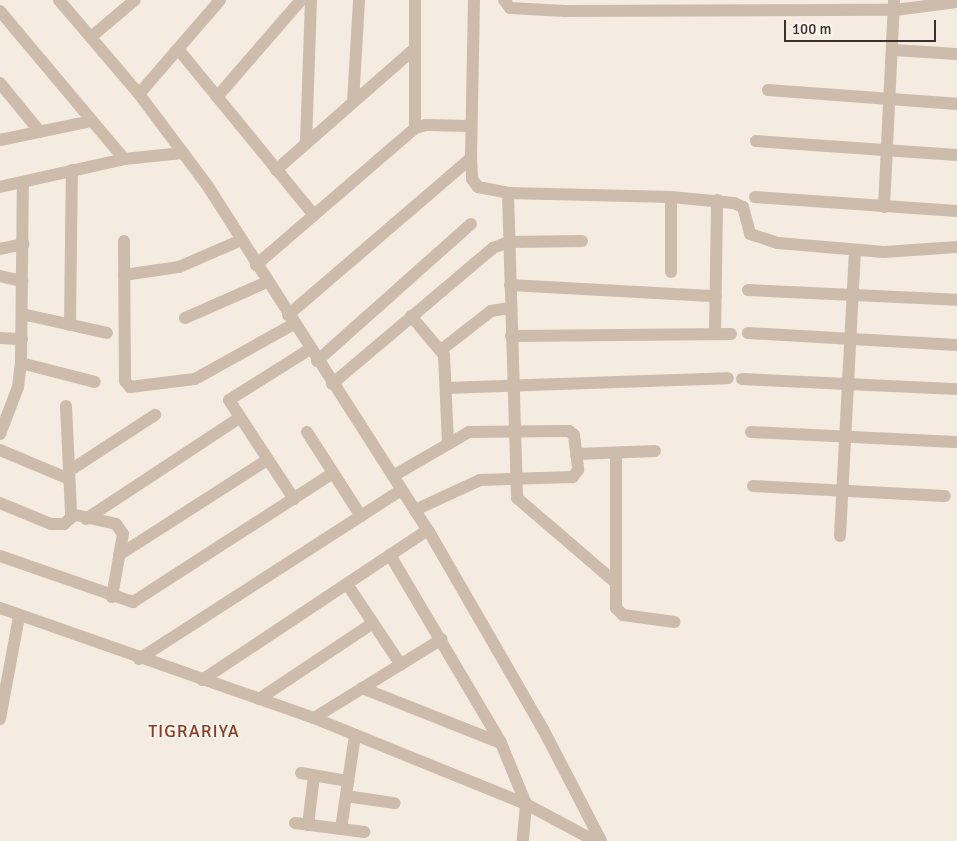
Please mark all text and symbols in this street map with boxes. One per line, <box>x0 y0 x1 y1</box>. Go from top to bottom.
scale bar <box>787 10 940 42</box>
text: 100 m <box>792 20 832 38</box>
district label: TIGRARIYA <box>147 720 241 742</box>

